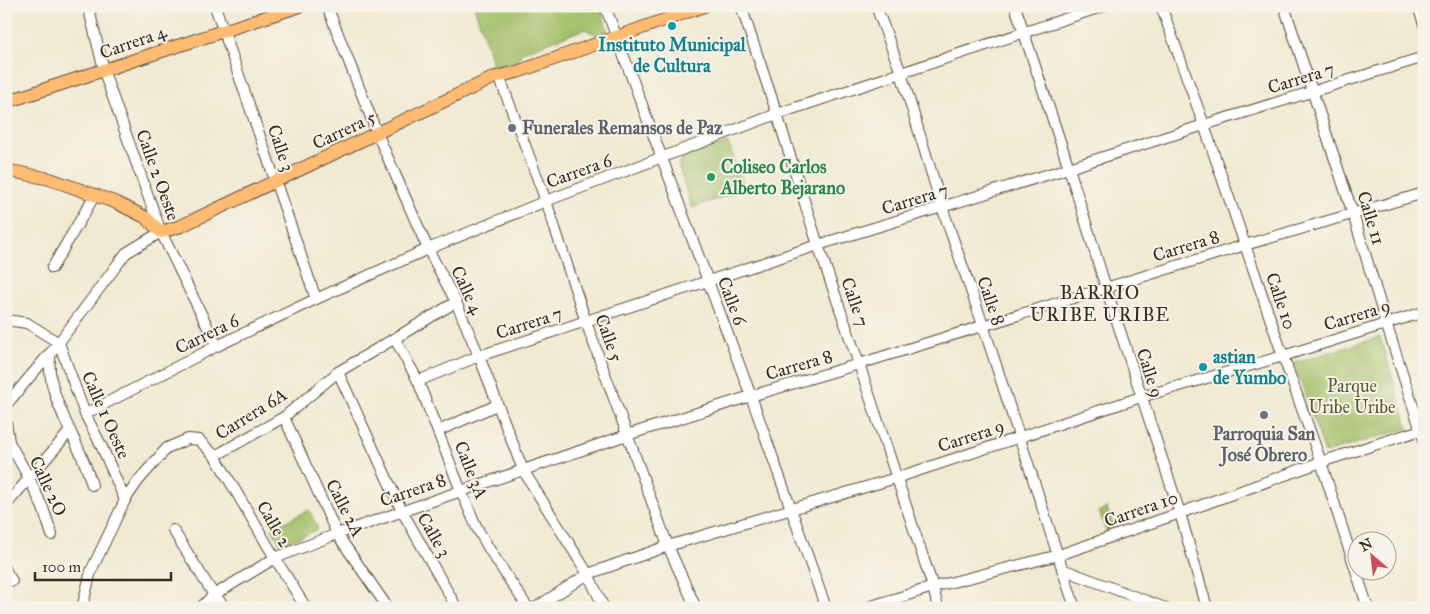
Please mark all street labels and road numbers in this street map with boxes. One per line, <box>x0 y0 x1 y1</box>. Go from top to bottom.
street label: Carrera 4 <box>97 20 170 64</box>
street label: Carrera 7 <box>1265 57 1337 99</box>
street label: Carrera 5 <box>309 106 380 154</box>
street label: Calle 3 <box>263 122 299 174</box>
street label: Calle 2 Oeste <box>131 126 185 224</box>
street label: Carrera 6 <box>543 149 616 193</box>
street label: Carrera 7 <box>879 178 951 220</box>
street label: Calle 11 <box>1352 188 1390 248</box>
street label: Carrera 8 <box>1150 225 1222 267</box>
street label: Calle 4 <box>446 262 488 319</box>
street label: Calle 10 <box>1261 270 1301 332</box>
street label: Calle 6 <box>713 274 752 329</box>
street label: Calle 8 <box>972 274 1010 328</box>
street label: Calle 7 <box>836 275 874 329</box>
street label: Carrera 9 <box>1321 294 1393 336</box>
street label: Carrera 7 <box>493 302 565 344</box>
street label: Carrera 6 <box>172 309 243 359</box>
street label: Calle 5 <box>590 311 628 366</box>
street label: Carrera 8 <box>763 345 835 385</box>
street label: Calle 9 <box>1132 346 1168 400</box>
street label: Calle 1 Oeste <box>77 368 135 462</box>
street label: Carrera 6A <box>211 383 291 445</box>
street label: Carrera 9 <box>935 415 1007 457</box>
street label: Calle 3A <box>450 438 492 502</box>
street label: Calle 2O <box>25 453 71 519</box>
street label: Carrera 8 <box>377 468 449 512</box>
street label: Calle 2A <box>321 475 369 541</box>
street label: Carrera 10 <box>1101 486 1181 532</box>
street label: Calle 2 <box>252 497 296 551</box>
street label: Calle 3 <box>412 509 456 561</box>

